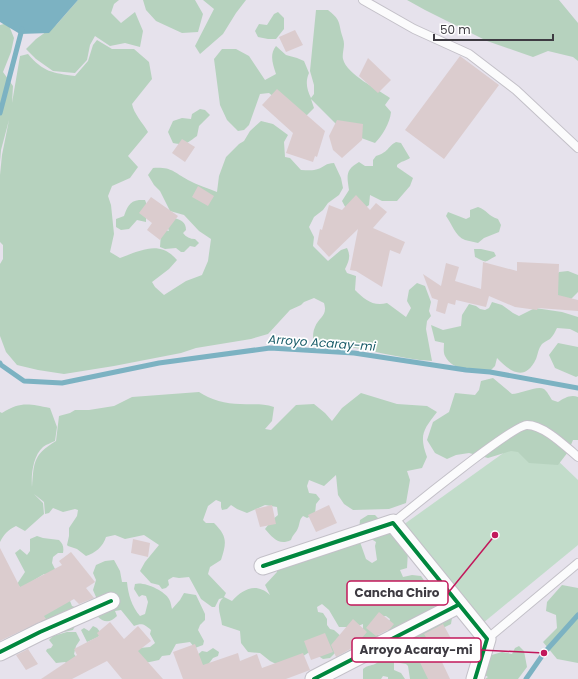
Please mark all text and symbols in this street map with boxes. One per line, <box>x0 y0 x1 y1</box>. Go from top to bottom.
scale bar <box>434 16 553 42</box>
text: 50 m <box>440 21 471 38</box>
water label: Arroyo Acaray-mi <box>267 330 377 355</box>
callout: Cancha Chiro <box>347 581 448 605</box>
text: Cancha Chiro <box>355 584 440 601</box>
callout: Arroyo Acaray-mi <box>352 638 481 662</box>
text: Arroyo Acaray-mi <box>360 641 472 658</box>

